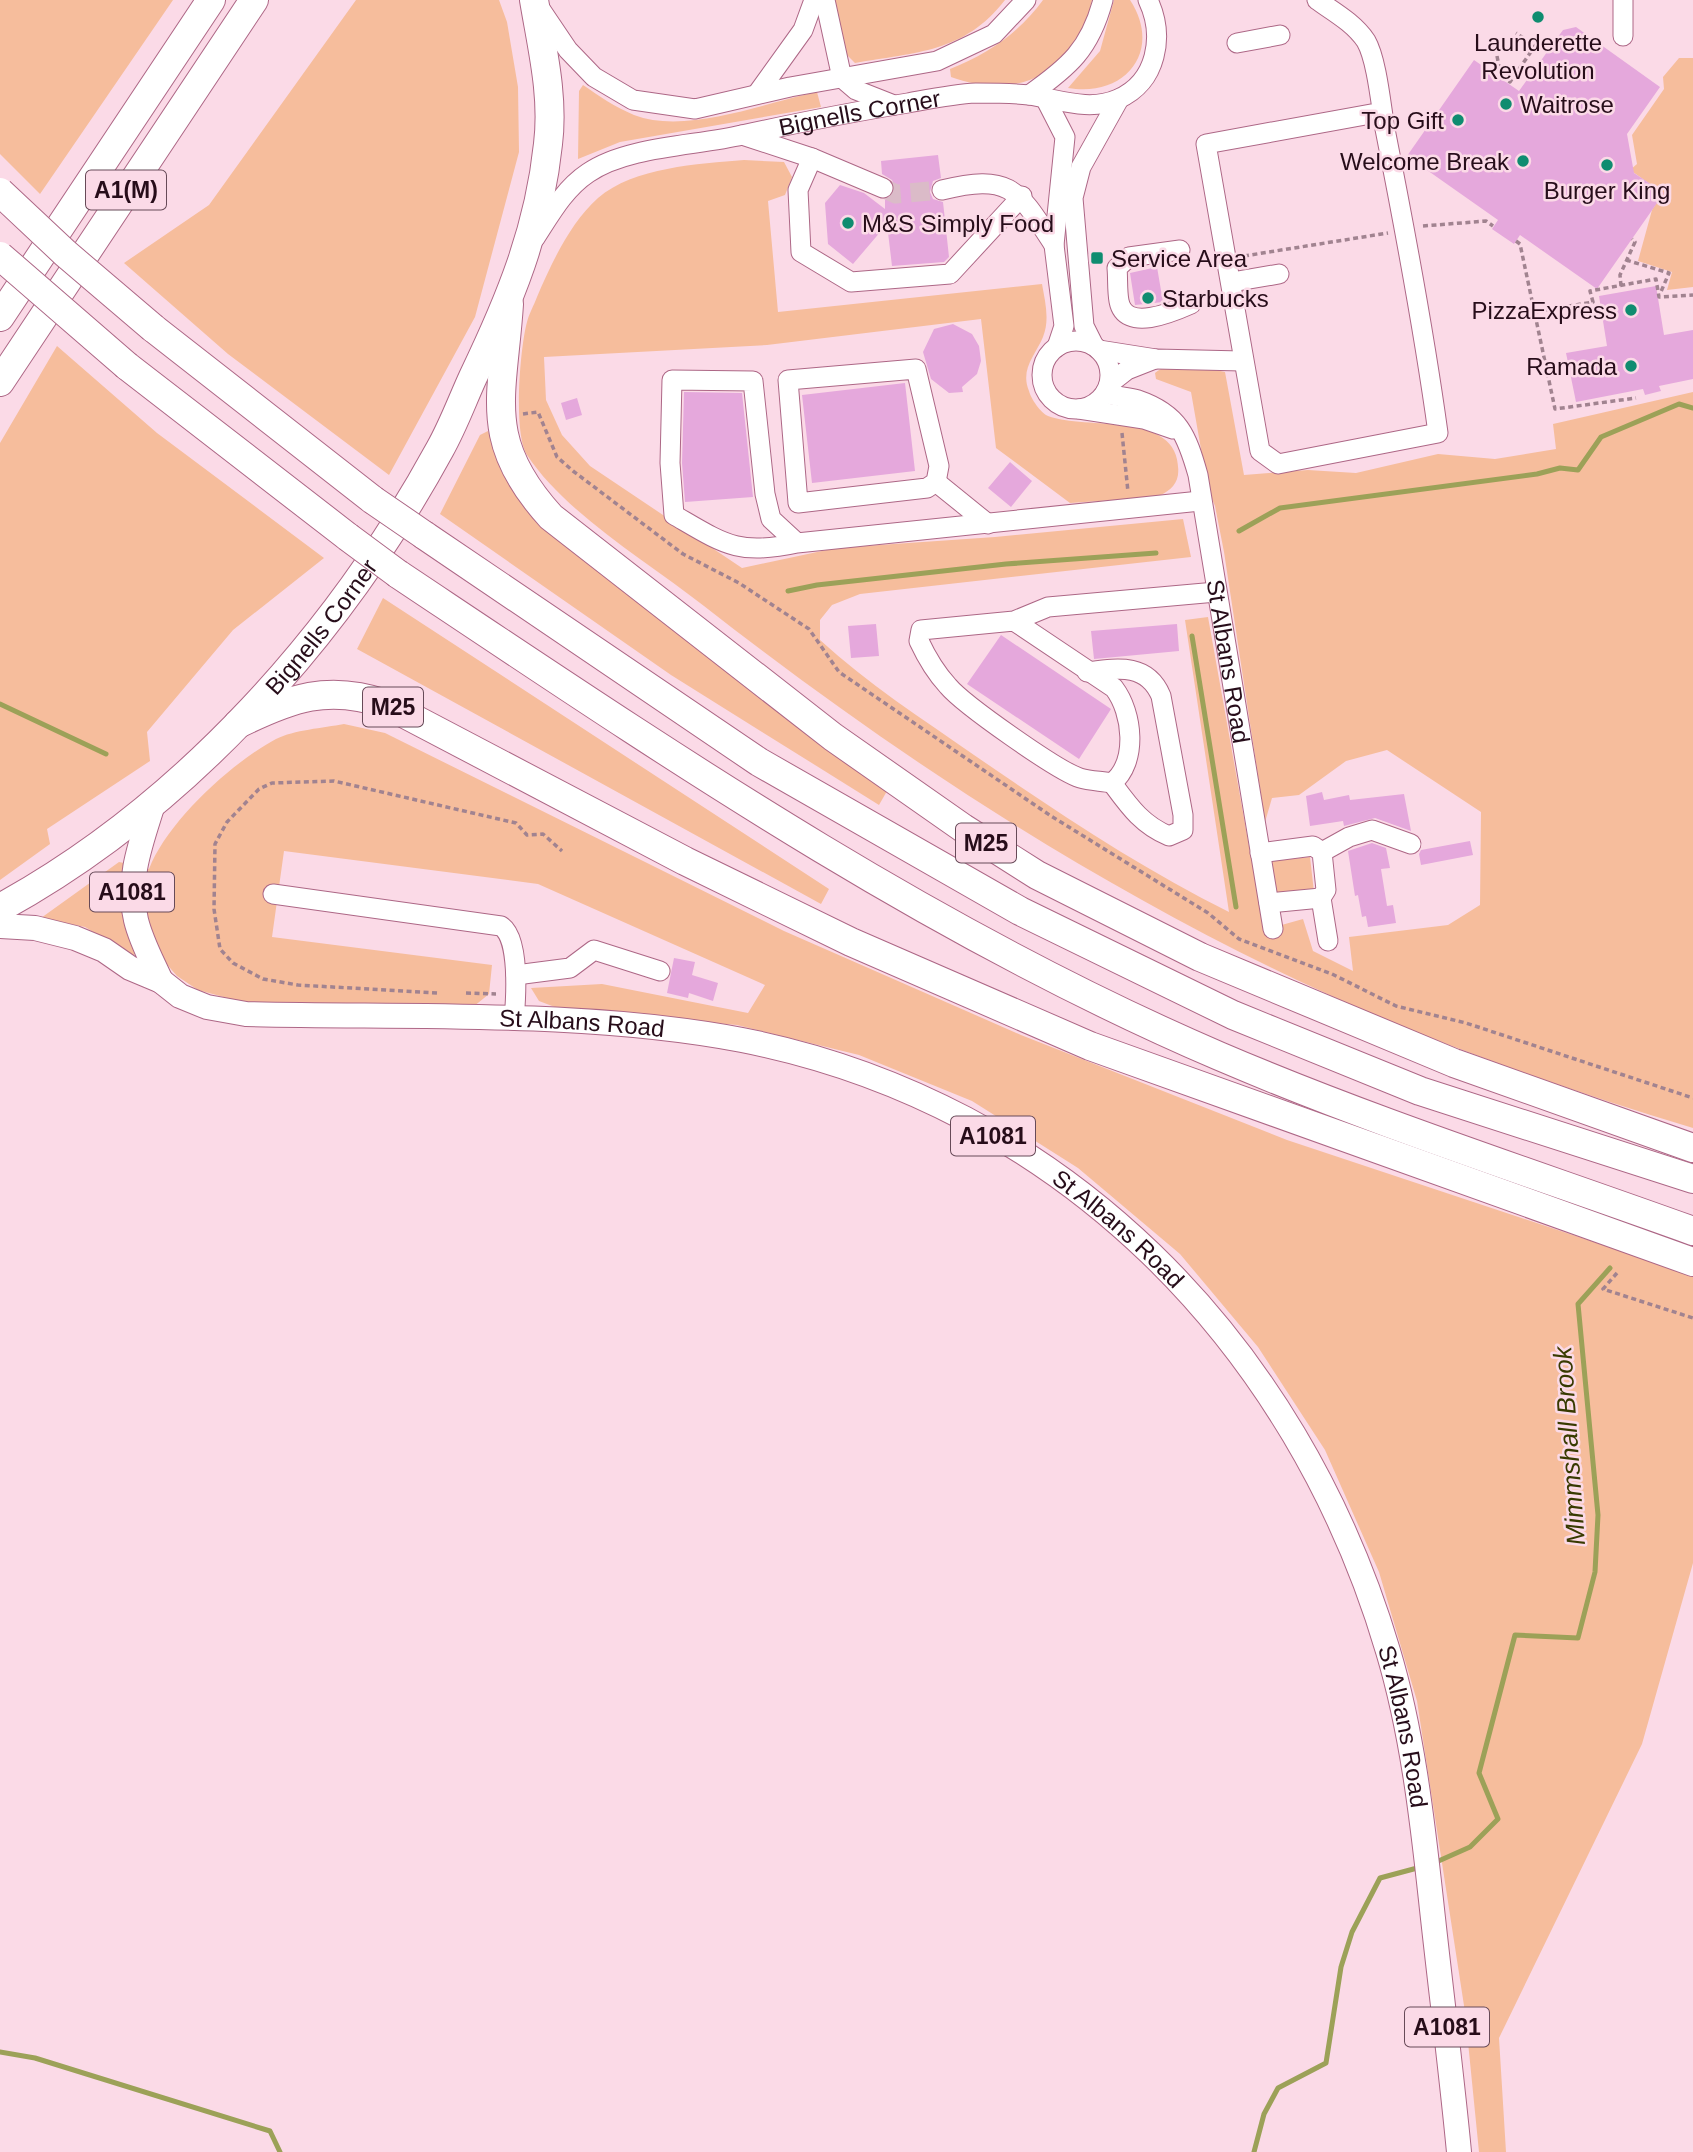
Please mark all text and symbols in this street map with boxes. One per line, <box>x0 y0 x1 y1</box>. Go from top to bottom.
marker: Launderette Revolution <box>1530 9 1546 25</box>
place label: Launderette Revolution <box>1474 29 1602 84</box>
street label: Bignells Corner <box>776 84 943 140</box>
place label: Waitrose <box>1520 91 1614 118</box>
marker: Waitrose <box>1498 96 1514 112</box>
place label: Top Gift <box>1361 107 1444 134</box>
marker: Top Gift <box>1450 112 1466 128</box>
place label: Welcome Break <box>1340 148 1510 175</box>
marker: Welcome Break <box>1515 153 1531 169</box>
marker: Burger King <box>1599 157 1615 173</box>
road number: A1(M) <box>86 170 166 210</box>
place label: Burger King <box>1544 177 1670 204</box>
place label: M&S Simply Food <box>862 210 1054 237</box>
marker: M&S Simply Food <box>840 215 856 231</box>
place label: Service Area <box>1111 245 1248 272</box>
marker: Service Area <box>1089 250 1105 266</box>
place label: Starbucks <box>1162 285 1269 312</box>
marker: Starbucks <box>1140 290 1156 306</box>
place label: PizzaExpress <box>1472 297 1617 324</box>
marker: PizzaExpress <box>1623 302 1639 318</box>
place label: Ramada <box>1526 353 1618 380</box>
marker: Ramada <box>1623 358 1639 374</box>
street label: Bignells Corner <box>259 554 382 699</box>
street label: St Albans Road <box>1202 577 1256 745</box>
road number: M25 <box>363 688 423 726</box>
road number: M25 <box>956 824 1016 862</box>
road number: A1081 <box>90 872 174 912</box>
street label: St Albans Road <box>499 1004 666 1042</box>
road number: A1081 <box>951 1116 1035 1156</box>
street label: St Albans Road <box>1048 1164 1190 1293</box>
water label: Mimmshall Brook <box>1547 1344 1591 1546</box>
street label: St Albans Road <box>1373 1642 1433 1809</box>
road number: A1081 <box>1405 2008 1489 2046</box>

